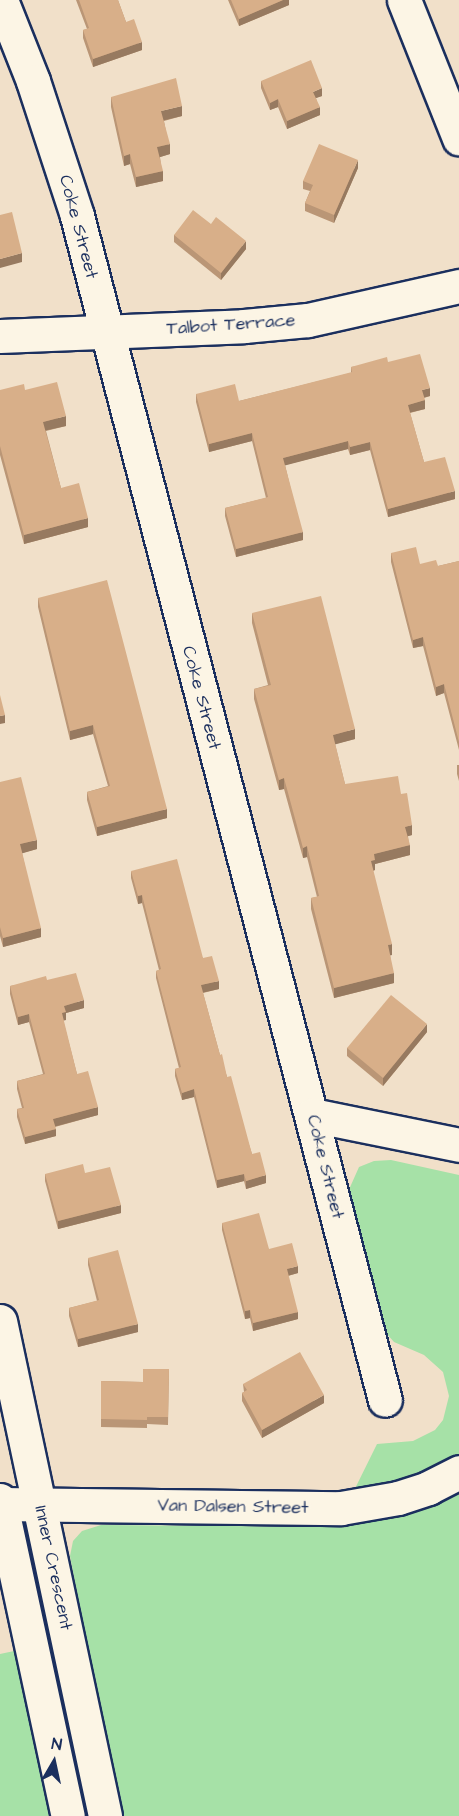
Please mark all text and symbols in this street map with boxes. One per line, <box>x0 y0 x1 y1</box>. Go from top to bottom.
street label: Coke Street <box>54 173 102 281</box>
street label: Talbot Terrace <box>166 310 296 340</box>
street label: Coke Street <box>177 644 225 752</box>
street label: Coke Street <box>302 1113 348 1221</box>
street label: Van Dalsen Street <box>157 1495 309 1519</box>
street label: Inner Crescent <box>29 1504 77 1632</box>
north arrow <box>24 1732 84 1792</box>
text: N <box>50 1733 63 1756</box>

